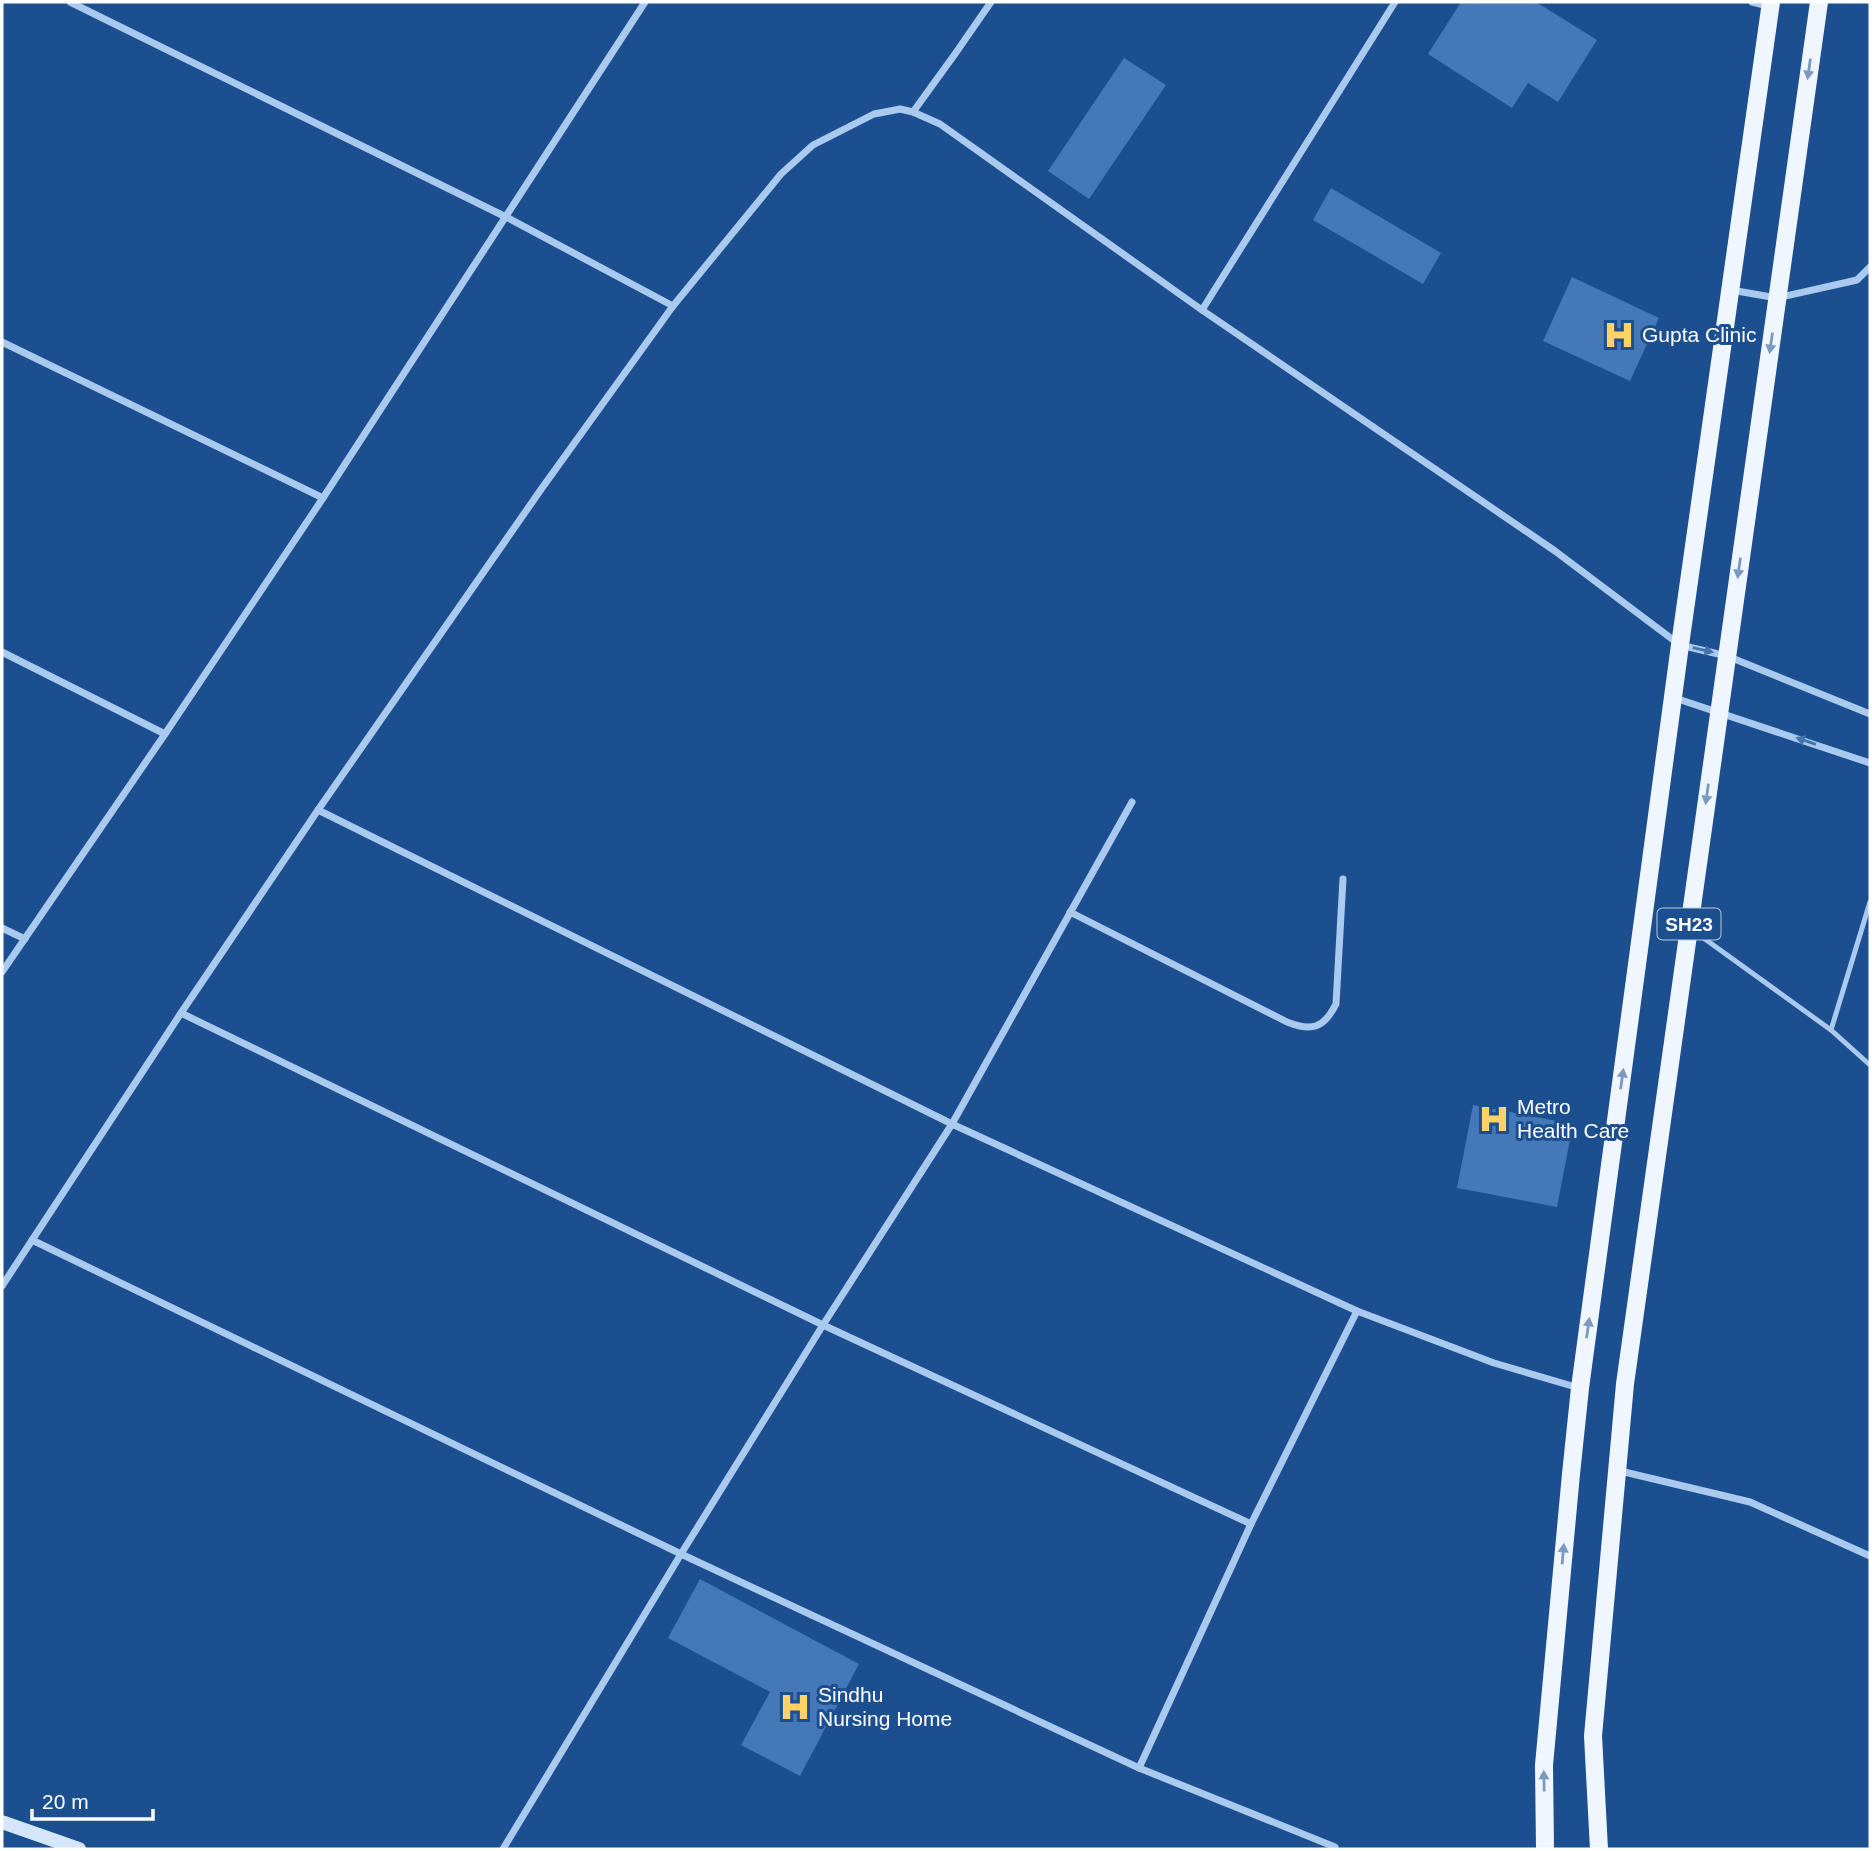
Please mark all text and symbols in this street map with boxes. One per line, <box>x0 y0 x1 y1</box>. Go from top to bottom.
one-way arrow <box>1803 58 1814 80</box>
hospital icon: Gupta Clinic <box>1602 318 1636 352</box>
place label: Gupta Clinic <box>1642 323 1756 346</box>
one-way arrow <box>1765 332 1776 354</box>
one-way arrow <box>1733 558 1744 580</box>
one-way arrow <box>1692 645 1714 656</box>
one-way arrow <box>1795 735 1816 746</box>
one-way arrow <box>1702 783 1713 805</box>
road number: SH23 <box>1658 908 1720 940</box>
one-way arrow <box>1617 1067 1628 1089</box>
place label: Metro Health Care <box>1517 1095 1629 1142</box>
hospital icon: Metro Health Care <box>1477 1102 1511 1136</box>
one-way arrow <box>1583 1317 1594 1339</box>
one-way arrow <box>1558 1543 1569 1565</box>
place label: Sindhu Nursing Home <box>818 1683 952 1730</box>
hospital icon: Sindhu Nursing Home <box>778 1690 812 1724</box>
one-way arrow <box>1538 1770 1550 1792</box>
scale bar <box>32 1778 152 1822</box>
text: 20 m <box>42 1790 89 1813</box>

